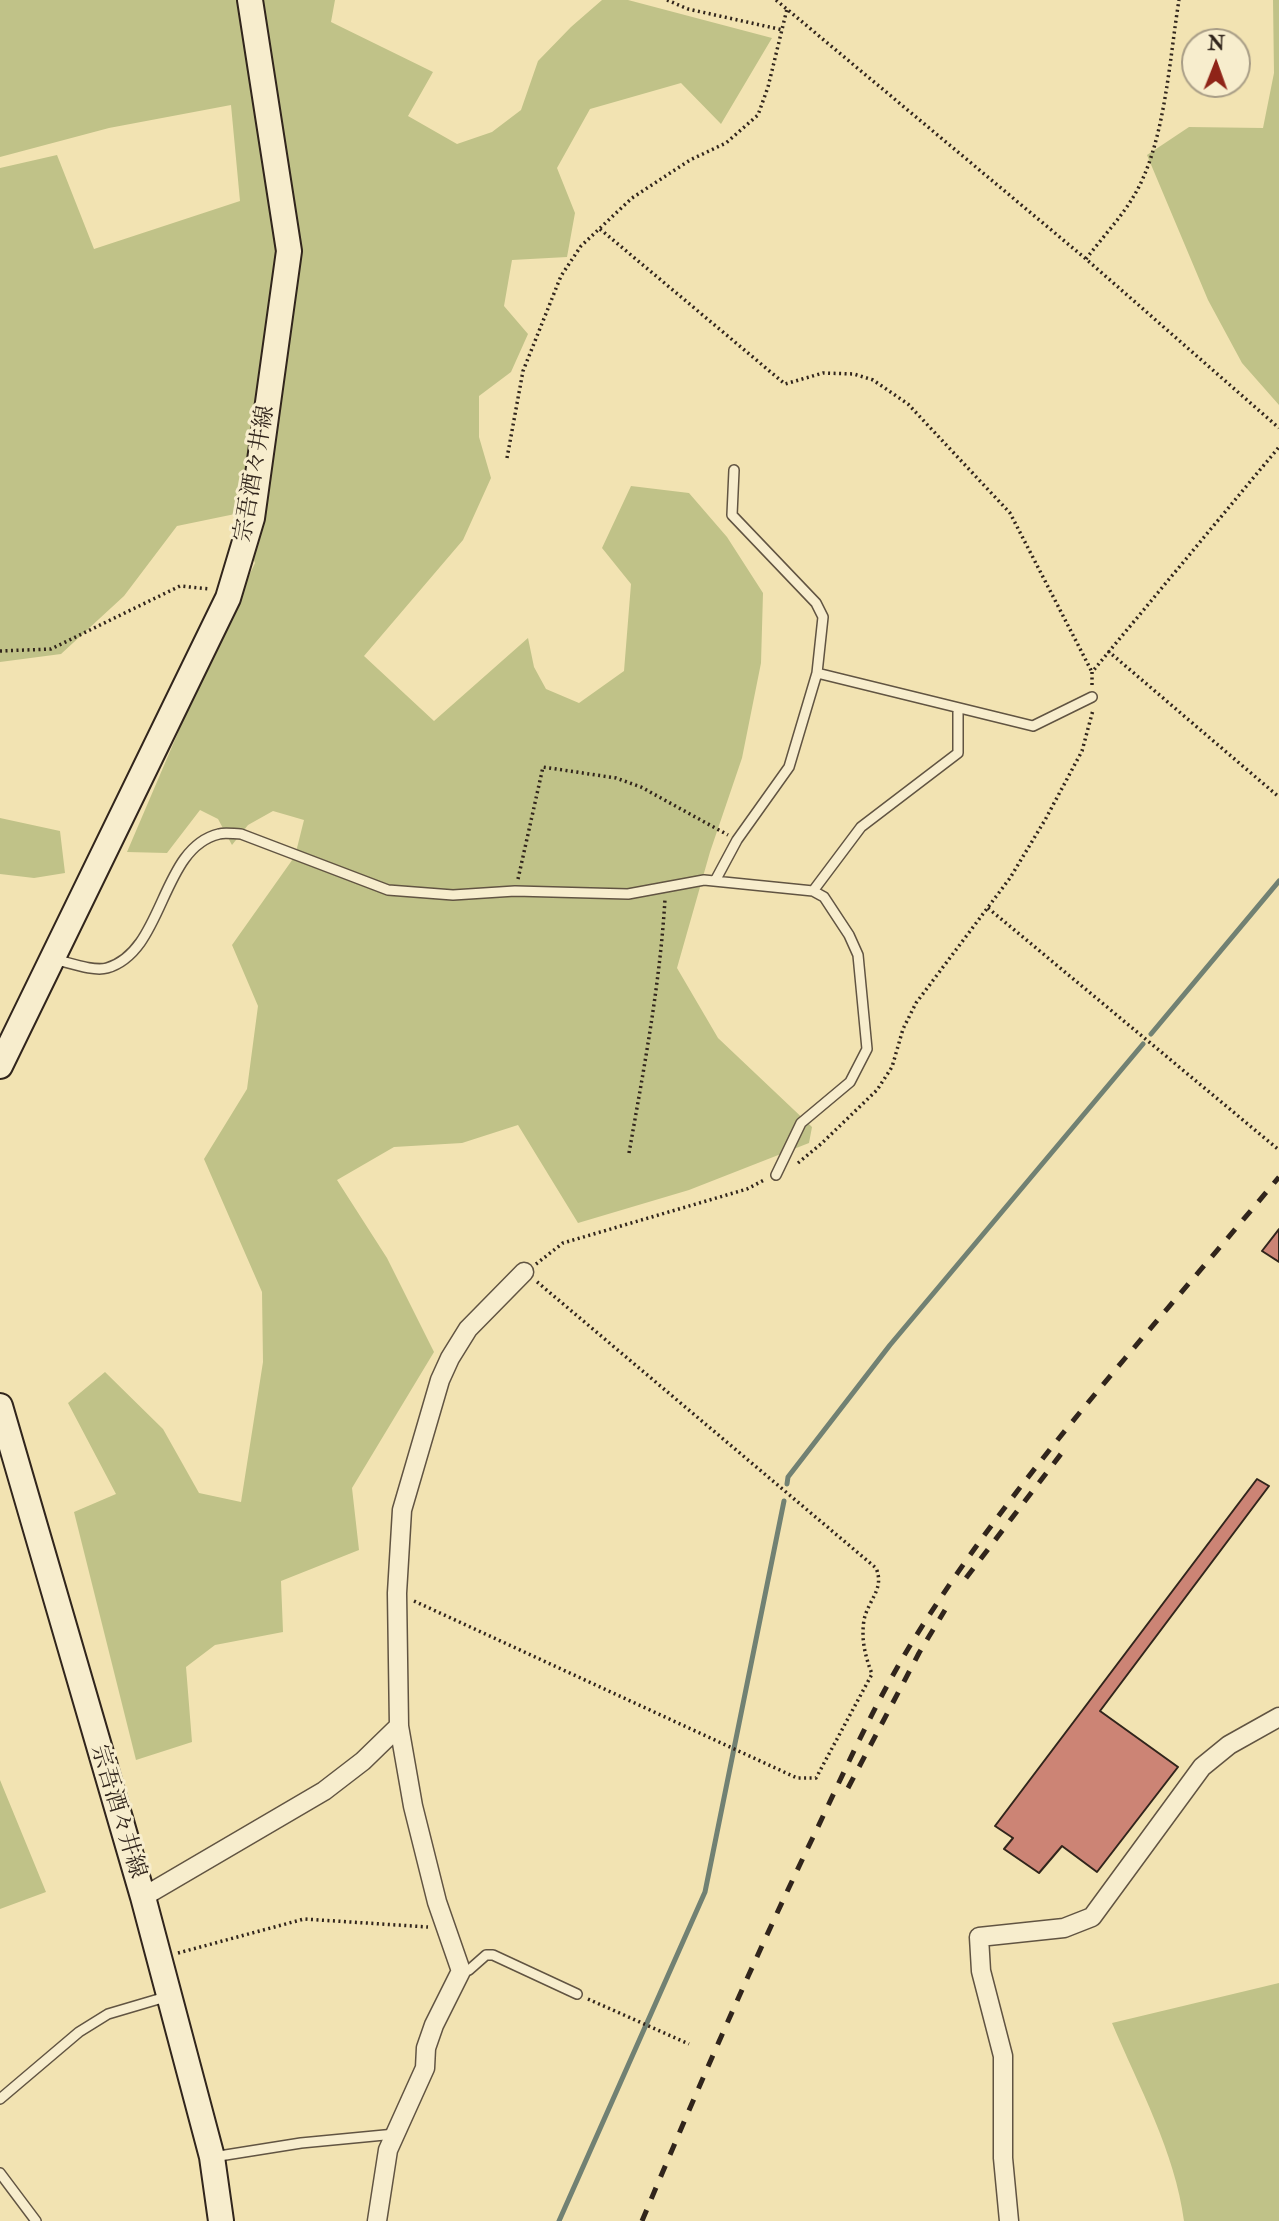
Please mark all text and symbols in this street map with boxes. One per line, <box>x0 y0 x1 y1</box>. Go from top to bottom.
north arrow <box>1181 28 1251 98</box>
text: N <box>1208 32 1225 56</box>
street label: 宗吾酒々井線 <box>230 404 282 544</box>
street label: 宗吾酒々井線 <box>84 1742 150 1882</box>

